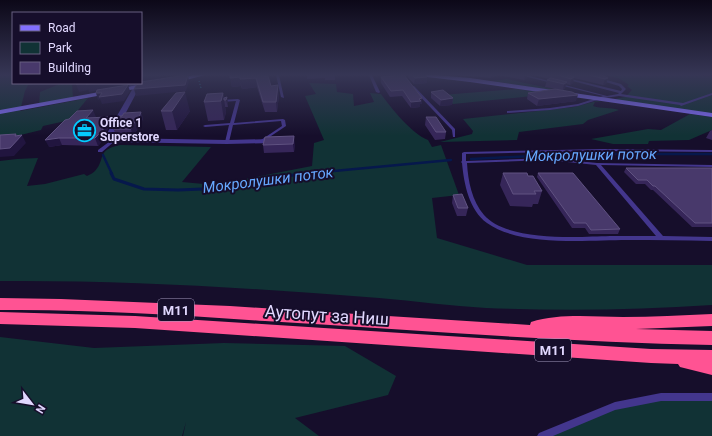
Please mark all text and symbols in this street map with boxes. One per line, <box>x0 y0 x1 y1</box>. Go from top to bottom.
legend <box>12 12 142 84</box>
text: Road <box>48 21 76 35</box>
text: Park <box>48 41 73 55</box>
text: Building <box>48 61 91 75</box>
place label: Office 1 Superstore <box>100 116 160 144</box>
office icon: Office 1 Superstore <box>72 117 98 143</box>
water label: Мокролушки поток <box>525 145 658 165</box>
water label: Мокролушки поток <box>202 163 336 197</box>
road number: M11 <box>158 299 194 321</box>
street label: Аутопут за Ниш <box>264 301 390 329</box>
road number: M11 <box>535 339 571 361</box>
north arrow <box>12 384 52 424</box>
text: N <box>32 402 48 416</box>

